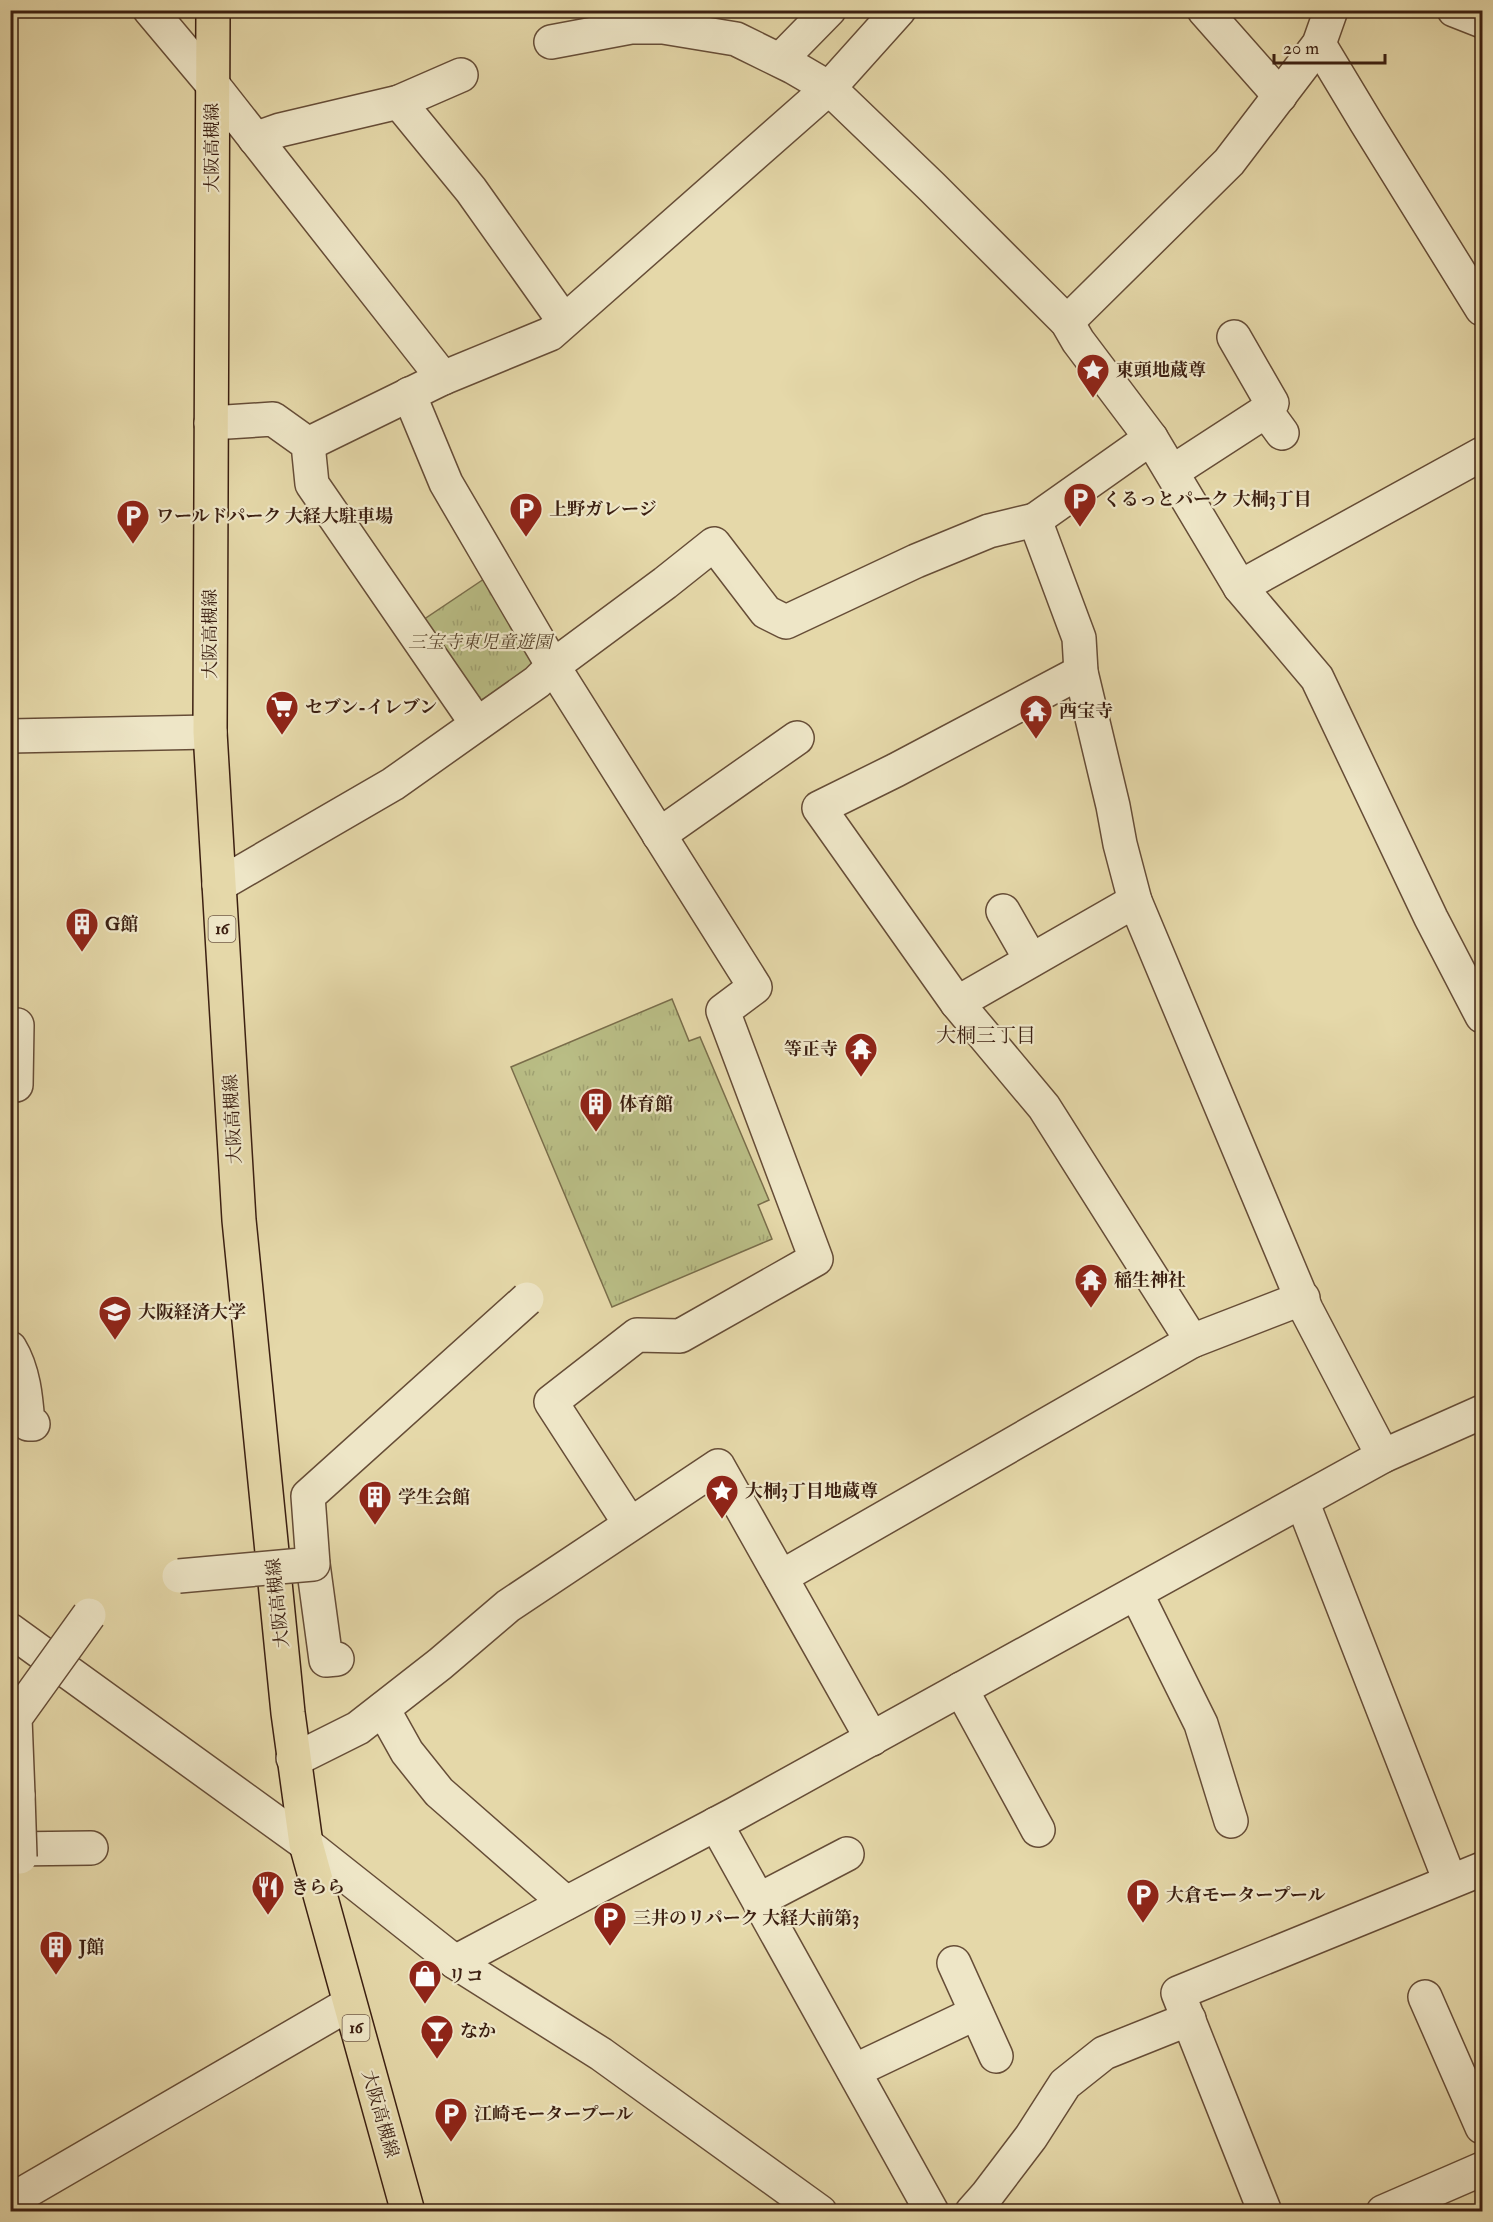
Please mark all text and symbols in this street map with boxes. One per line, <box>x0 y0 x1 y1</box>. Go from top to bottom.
scale bar <box>1274 27 1385 65</box>
text: 20 m <box>1283 37 1319 60</box>
street label: 大阪高槻線 <box>201 103 224 193</box>
place icon: 東頭地蔵尊 <box>1075 352 1111 399</box>
place label: 東頭地蔵尊 <box>1116 359 1206 382</box>
parking icon: くるっとパーク 大桐3丁目 <box>1062 481 1098 528</box>
place label: くるっとパーク 大桐3丁目 <box>1103 488 1312 511</box>
parking icon: 上野ガレージ <box>508 491 544 538</box>
parking icon: ワールドパーク 大経大駐車場 <box>115 498 151 545</box>
place label: 上野ガレージ <box>549 498 657 521</box>
place label: ワールドパーク 大経大駐車場 <box>156 505 393 528</box>
street label: 大阪高槻線 <box>199 589 222 679</box>
park label: 三宝寺東児童遊園 <box>408 631 555 654</box>
supermarket icon: セブン-イレブン <box>264 689 300 736</box>
temple icon: 西宝寺 <box>1018 693 1054 740</box>
place label: セブン-イレブン <box>305 696 437 719</box>
place label: 西宝寺 <box>1059 700 1113 723</box>
building icon: G館 <box>64 906 100 953</box>
place label: G館 <box>105 913 138 936</box>
road number: 16 <box>208 916 236 942</box>
district label: 大桐三丁目 <box>936 1023 1036 1048</box>
temple icon: 等正寺 <box>843 1031 879 1078</box>
place label: 等正寺 <box>784 1038 838 1061</box>
street label: 大阪高槻線 <box>219 1073 247 1165</box>
building icon: 体育館 <box>578 1086 614 1133</box>
place label: 体育館 <box>619 1093 673 1116</box>
temple icon: 稲生神社 <box>1073 1262 1109 1309</box>
place label: 稲生神社 <box>1114 1269 1186 1292</box>
school or university icon: 大阪経済大学 <box>97 1294 133 1341</box>
place label: 大阪経済大学 <box>138 1301 246 1324</box>
place icon: 大桐3丁目地蔵尊 <box>704 1473 740 1520</box>
building icon: 学生会館 <box>357 1479 393 1526</box>
place label: 大桐3丁目地蔵尊 <box>745 1480 878 1503</box>
place label: 学生会館 <box>398 1486 470 1509</box>
street label: 大阪高槻線 <box>262 1557 294 1649</box>
restaurant icon: きらら <box>250 1869 286 1916</box>
place label: きらら <box>291 1876 345 1899</box>
parking icon: 大倉モータープール <box>1125 1877 1161 1924</box>
place label: 大倉モータープール <box>1166 1884 1325 1907</box>
parking icon: 三井のリパーク 大経大前第3 <box>592 1900 628 1947</box>
place label: 三井のリパーク 大経大前第3 <box>633 1907 859 1930</box>
building icon: J館 <box>38 1929 74 1976</box>
place label: J館 <box>78 1936 104 1959</box>
shop icon: リコ <box>407 1958 443 2005</box>
place label: リコ <box>448 1965 484 1988</box>
bar icon: なか <box>419 2013 455 2060</box>
road number: 16 <box>342 2015 370 2041</box>
place label: なか <box>460 2020 496 2043</box>
street label: 大阪高槻線 <box>357 2068 403 2160</box>
parking icon: 江崎モータープール <box>433 2096 469 2143</box>
place label: 江崎モータープール <box>474 2103 633 2126</box>

